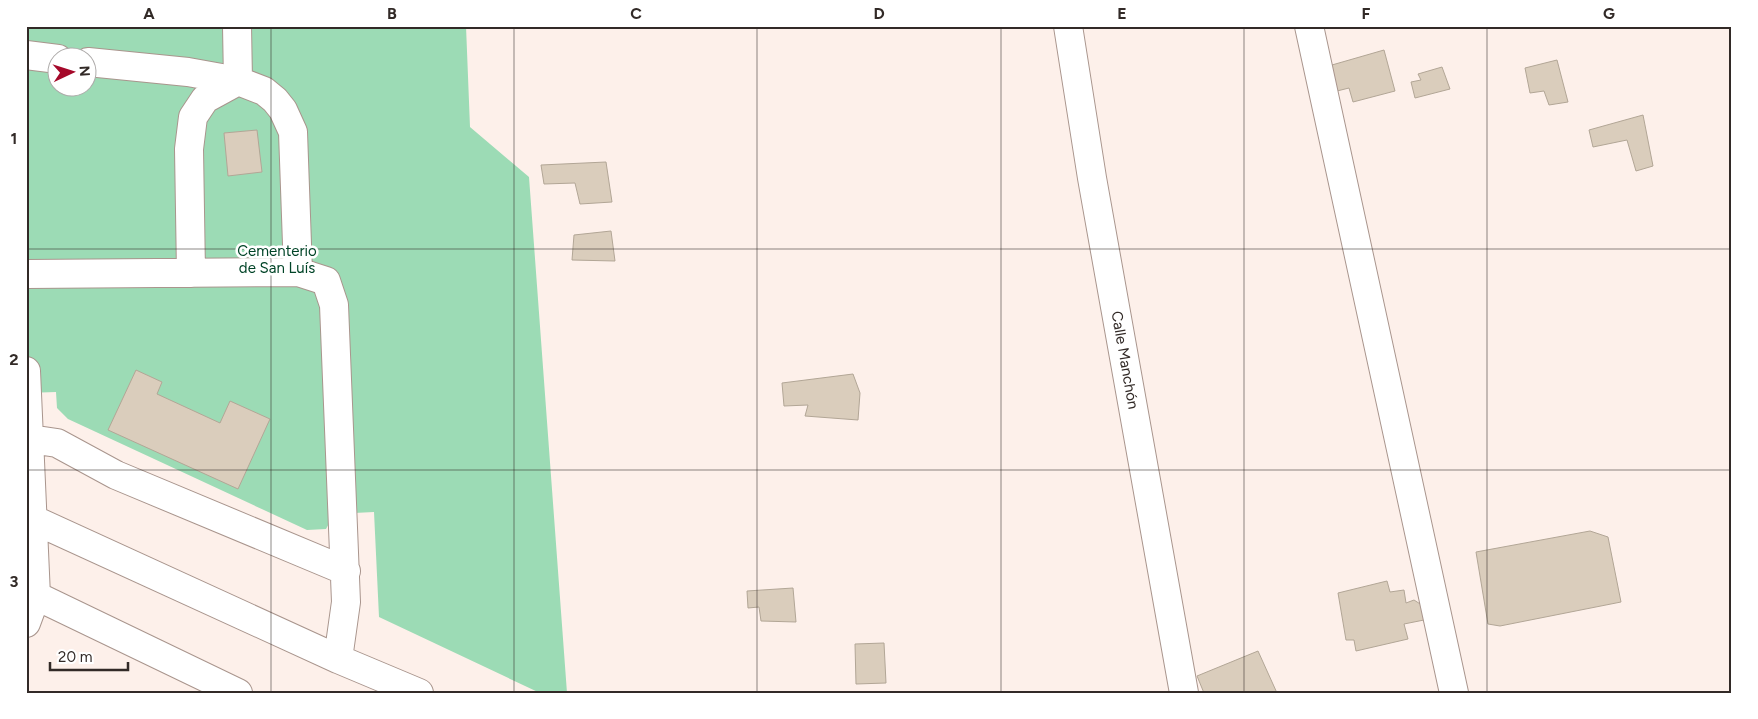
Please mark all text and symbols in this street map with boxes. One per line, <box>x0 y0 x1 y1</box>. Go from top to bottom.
text: A <box>143 4 155 23</box>
text: B <box>387 4 397 23</box>
text: C <box>630 4 642 23</box>
text: D <box>873 4 885 23</box>
text: E <box>1117 4 1127 23</box>
text: F <box>1362 4 1371 23</box>
text: G <box>1603 4 1615 23</box>
north arrow <box>48 48 98 98</box>
text: N <box>76 65 93 77</box>
text: 1 <box>11 129 17 148</box>
park label: Cementerio de San Luís <box>237 242 317 277</box>
street label: Calle Manchón <box>1108 310 1142 410</box>
text: 2 <box>9 350 19 369</box>
text: 3 <box>10 572 19 591</box>
scale bar <box>50 639 128 671</box>
text: 20 m <box>58 648 92 666</box>

